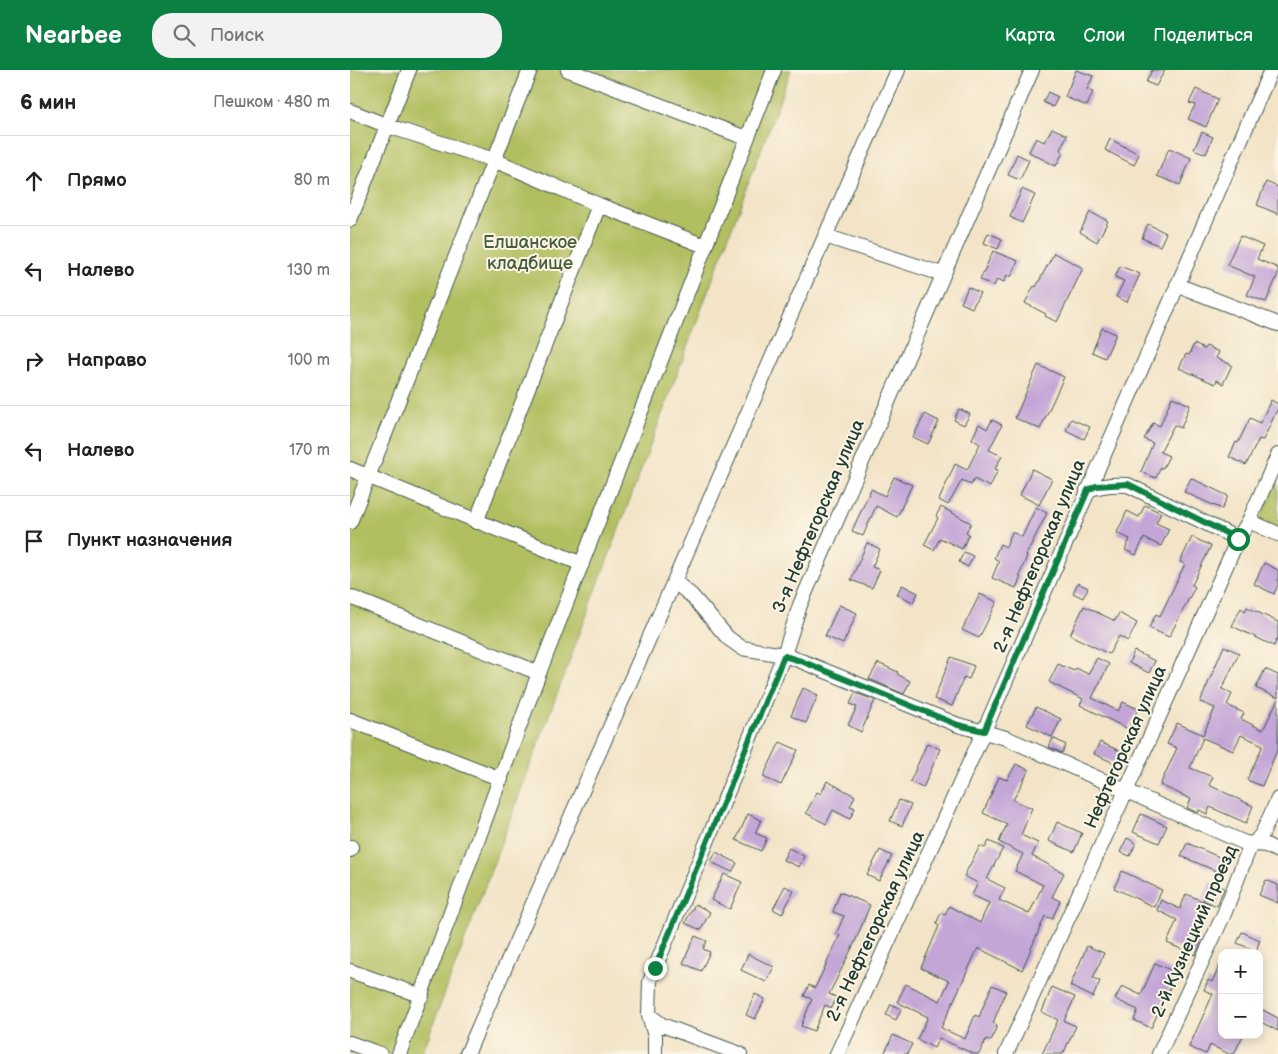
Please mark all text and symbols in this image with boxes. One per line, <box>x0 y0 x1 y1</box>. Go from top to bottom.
search box <box>152 13 502 58</box>
text: Nearbee <box>25 21 122 50</box>
icon: search <box>170 21 198 49</box>
text: Поиск <box>210 24 264 47</box>
text: Карта <box>1005 25 1055 46</box>
text: Слои <box>1083 25 1125 46</box>
text: Поделиться <box>1153 25 1253 46</box>
text: 6 мин <box>20 90 76 115</box>
text: Пешком · 480 m <box>213 93 330 112</box>
icon: ahead <box>20 167 48 195</box>
text: Прямо <box>67 169 127 192</box>
text: 80 m <box>294 171 330 190</box>
park label: Елшанское кладбище <box>483 232 577 274</box>
icon: left <box>20 257 48 285</box>
text: Налево <box>67 259 134 282</box>
text: 130 m <box>287 261 330 280</box>
icon: right <box>20 347 48 375</box>
text: Направо <box>67 349 147 372</box>
text: 100 m <box>287 351 330 370</box>
street label: 3-я Нефтегорская улица <box>768 416 869 616</box>
icon: left <box>20 437 48 465</box>
text: Налево <box>67 439 134 462</box>
text: 170 m <box>289 441 330 460</box>
street label: 2-я Нефтегорская улица <box>989 456 1090 656</box>
icon: arrive <box>20 527 48 555</box>
route start <box>1227 528 1250 551</box>
text: Пункт назначения <box>67 529 232 552</box>
street label: Нефтегорская улица <box>1080 662 1171 832</box>
street label: 2-я Нефтегорская улица <box>822 827 929 1025</box>
street label: 2-й Кузнецкий проезд <box>1147 842 1242 1020</box>
map controls <box>1218 949 1263 1039</box>
button: + <box>1218 949 1263 994</box>
route end <box>644 957 667 980</box>
button: − <box>1218 994 1263 1039</box>

